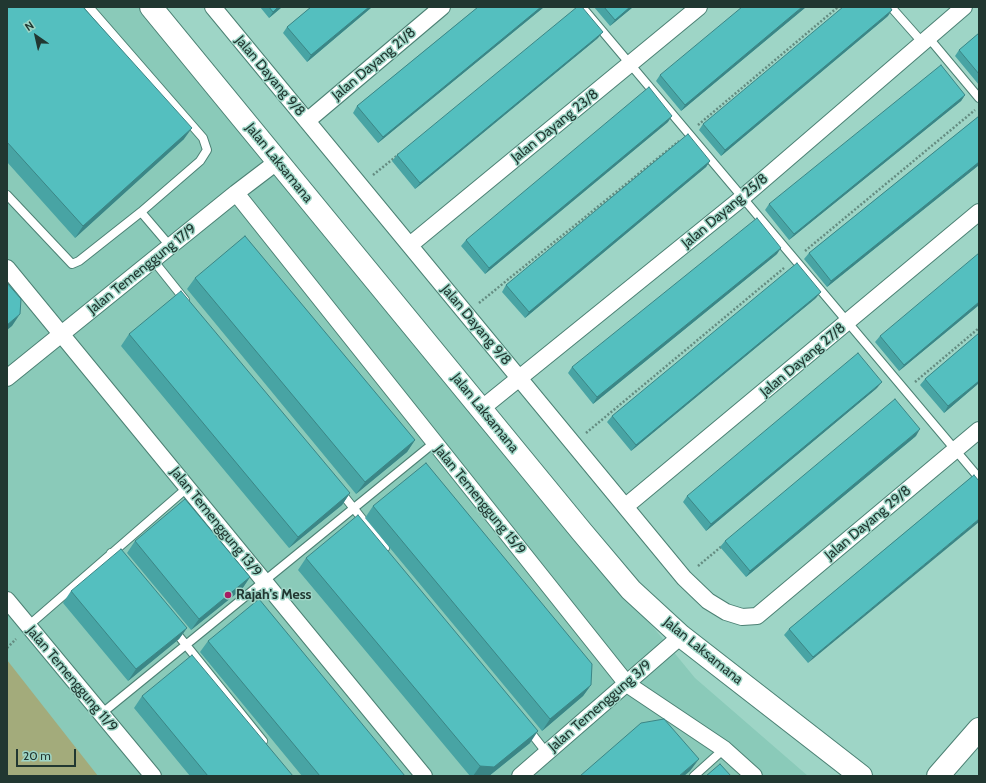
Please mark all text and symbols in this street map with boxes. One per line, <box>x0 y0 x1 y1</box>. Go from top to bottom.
north arrow <box>16 16 56 56</box>
text: N <box>22 18 36 34</box>
street label: Jalan Dayang 21/8 <box>329 24 419 104</box>
street label: Jalan Dayang 9/8 <box>231 32 309 120</box>
street label: Jalan Dayang 23/8 <box>508 86 602 166</box>
street label: Jalan Laksamana <box>242 120 316 206</box>
street label: Jalan Dayang 25/8 <box>679 170 771 252</box>
street label: Jalan Temenggung 17/9 <box>84 220 200 318</box>
street label: Jalan Dayang 9/8 <box>437 281 515 369</box>
street label: Jalan Dayang 27/8 <box>757 320 849 400</box>
street label: Jalan Laksamana <box>448 370 522 456</box>
street label: Jalan Temenggung 15/9 <box>431 442 529 558</box>
street label: Jalan Temenggung 13/9 <box>167 464 265 580</box>
street label: Jalan Dayang 29/8 <box>822 482 914 564</box>
place label: Rajah's Mess <box>236 587 311 603</box>
marker: Rajah's Mess <box>223 590 233 600</box>
street label: Jalan Laksamana <box>660 614 746 688</box>
street label: Jalan Temenggung 11/9 <box>23 623 121 735</box>
street label: Jalan Temenggung 3/9 <box>545 657 655 755</box>
scale bar <box>18 741 78 767</box>
text: 20 m <box>23 748 51 763</box>

